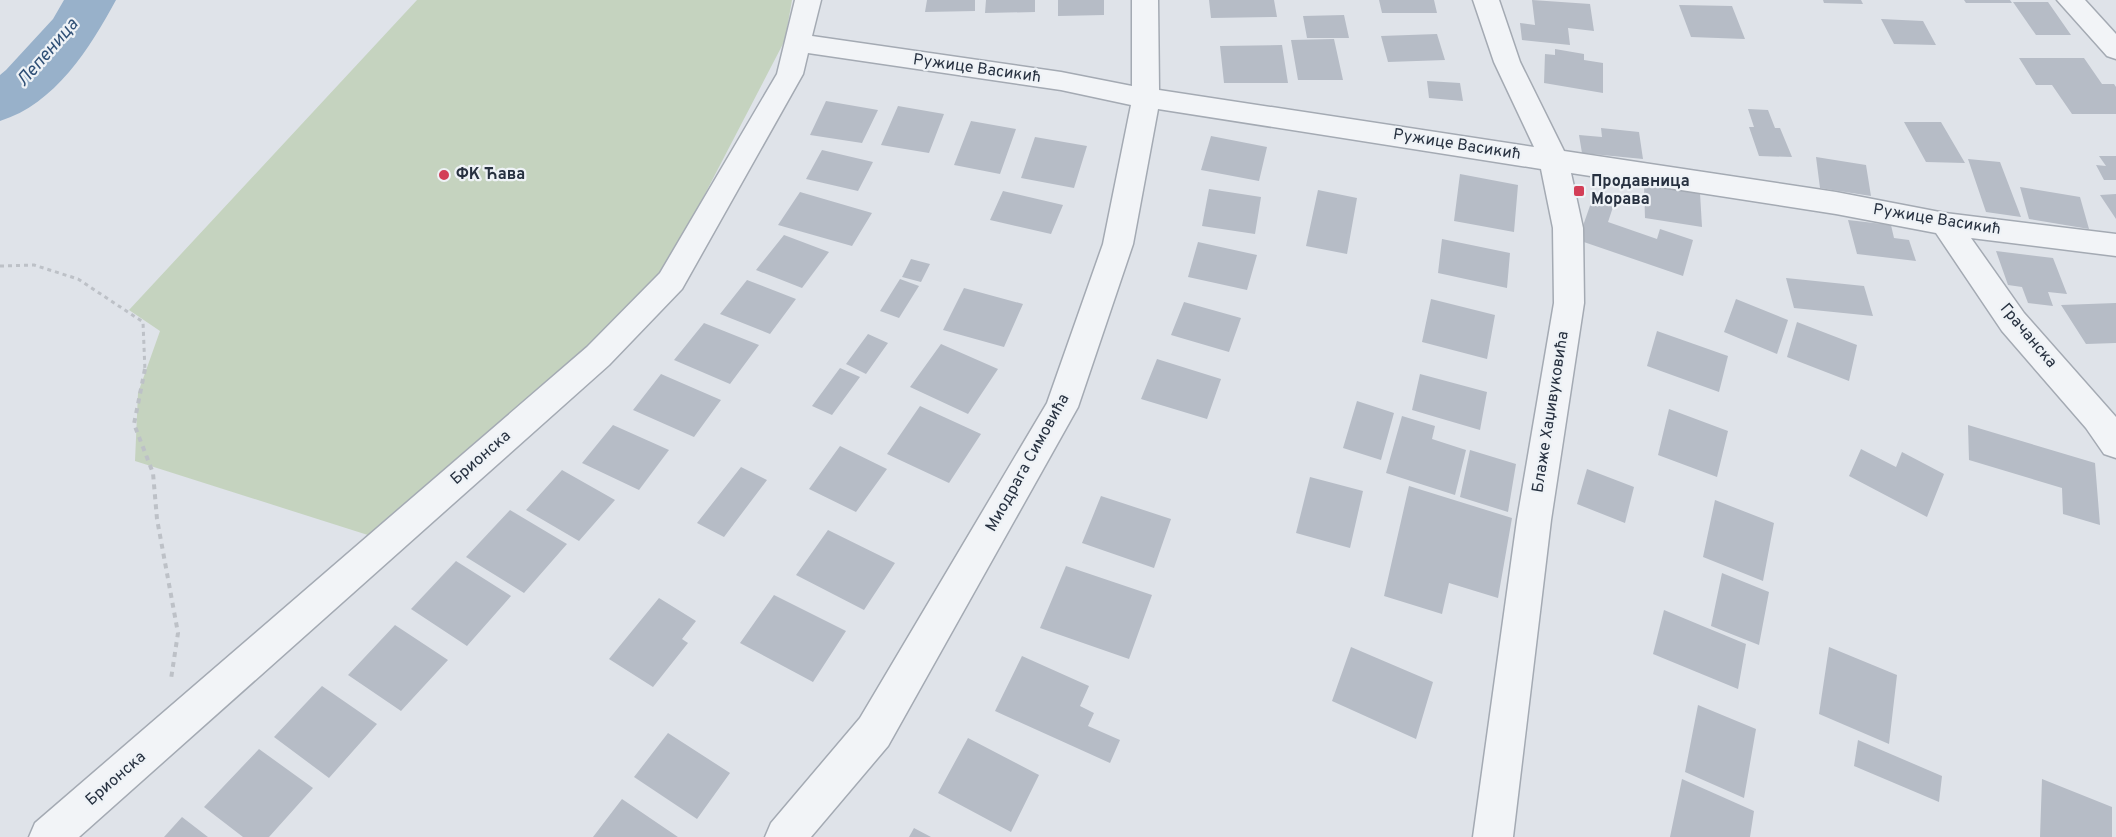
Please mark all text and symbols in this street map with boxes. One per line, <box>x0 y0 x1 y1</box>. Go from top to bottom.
water label: Лепеница <box>12 14 84 92</box>
street label: Ружице Васикић <box>912 50 1042 88</box>
street label: Ружице Васикић <box>1392 125 1522 165</box>
place label: ФК Ћава <box>456 165 525 185</box>
marker: ФК Ћава <box>437 168 451 182</box>
place label: Продавница Морава <box>1591 172 1690 210</box>
marker: Продавница Морава <box>1572 184 1586 198</box>
street label: Ружице Васикић <box>1872 200 2002 240</box>
street label: Грачанска <box>1995 300 2061 372</box>
street label: Блаже Хаџивуковића <box>1528 330 1574 494</box>
street label: Миодрага Симовића <box>982 391 1074 535</box>
street label: Брионска <box>447 426 515 490</box>
street label: Брионска <box>82 747 150 811</box>

